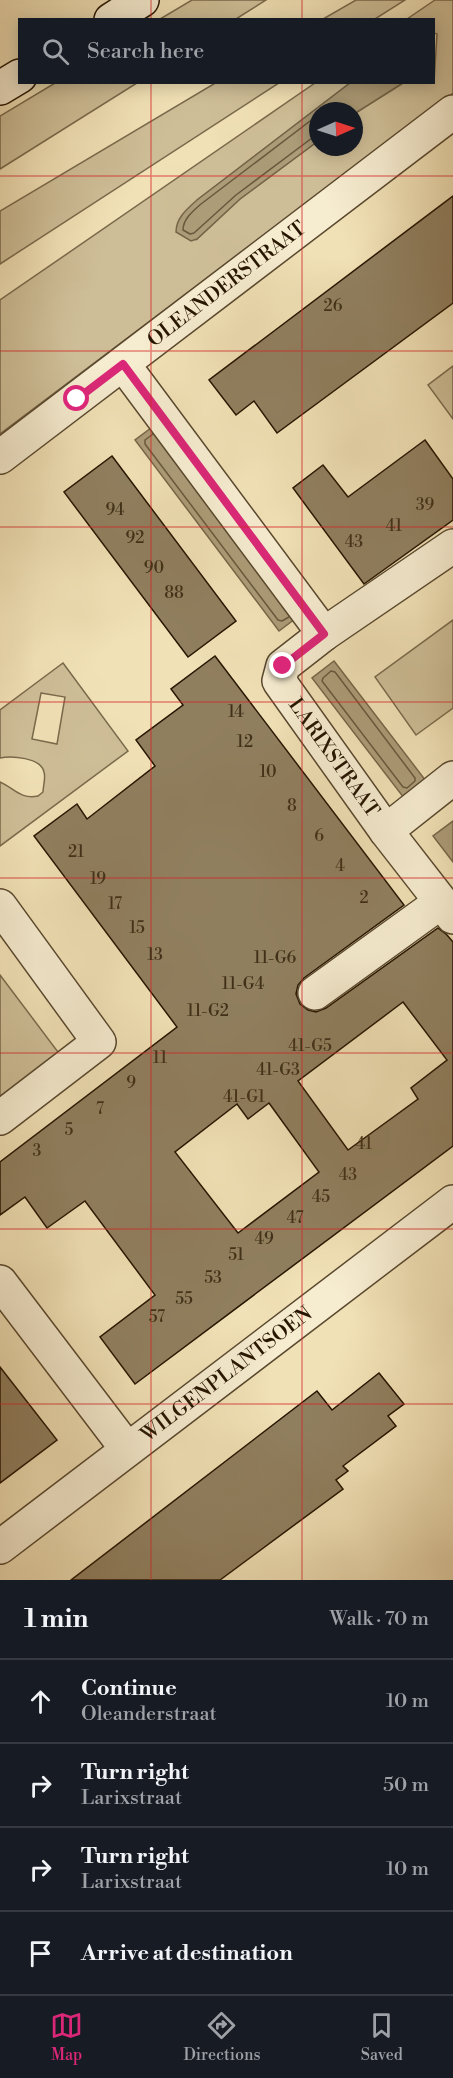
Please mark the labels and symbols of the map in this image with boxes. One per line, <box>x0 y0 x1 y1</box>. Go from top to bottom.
north arrow <box>309 102 363 156</box>
street label: OLEANDERSTRAAT <box>142 216 311 353</box>
house number: 26 <box>324 296 343 316</box>
route start <box>63 385 89 411</box>
house number: 39 <box>416 495 435 515</box>
house number: 94 <box>105 500 125 520</box>
house number: 41 <box>386 516 402 536</box>
house number: 92 <box>126 528 144 548</box>
house number: 43 <box>345 532 363 552</box>
house number: 90 <box>144 558 164 578</box>
house number: 88 <box>164 583 184 603</box>
route end <box>269 652 295 678</box>
street label: LARIXSTRAAT <box>283 693 385 822</box>
house number: 14 <box>228 702 244 722</box>
house number: 12 <box>237 732 253 752</box>
house number: 10 <box>260 762 277 782</box>
house number: 8 <box>287 796 297 816</box>
house number: 6 <box>314 826 324 846</box>
house number: 21 <box>68 842 84 862</box>
house number: 4 <box>335 856 345 876</box>
house number: 19 <box>90 869 106 889</box>
house number: 2 <box>359 888 369 908</box>
house number: 17 <box>108 894 122 914</box>
house number: 15 <box>129 918 145 938</box>
house number: 13 <box>147 945 163 965</box>
house number: 11-G6 <box>254 948 297 968</box>
house number: 11-G4 <box>222 974 265 994</box>
house number: 11-G2 <box>187 1001 229 1021</box>
house number: 41-G5 <box>288 1036 332 1056</box>
house number: 11 <box>153 1048 167 1068</box>
house number: 41-G3 <box>256 1060 300 1080</box>
house number: 9 <box>126 1073 136 1093</box>
house number: 41-G1 <box>223 1087 265 1107</box>
house number: 7 <box>96 1099 104 1119</box>
house number: 5 <box>65 1120 74 1140</box>
house number: 41 <box>356 1134 372 1154</box>
house number: 3 <box>33 1141 42 1161</box>
house number: 43 <box>339 1165 357 1185</box>
house number: 45 <box>312 1187 330 1207</box>
house number: 47 <box>287 1208 303 1228</box>
house number: 49 <box>254 1229 274 1249</box>
house number: 51 <box>228 1245 244 1265</box>
house number: 53 <box>204 1268 222 1288</box>
house number: 55 <box>175 1289 193 1309</box>
street label: WILGENPLANTSOEN <box>135 1301 317 1448</box>
house number: 57 <box>149 1307 165 1327</box>

